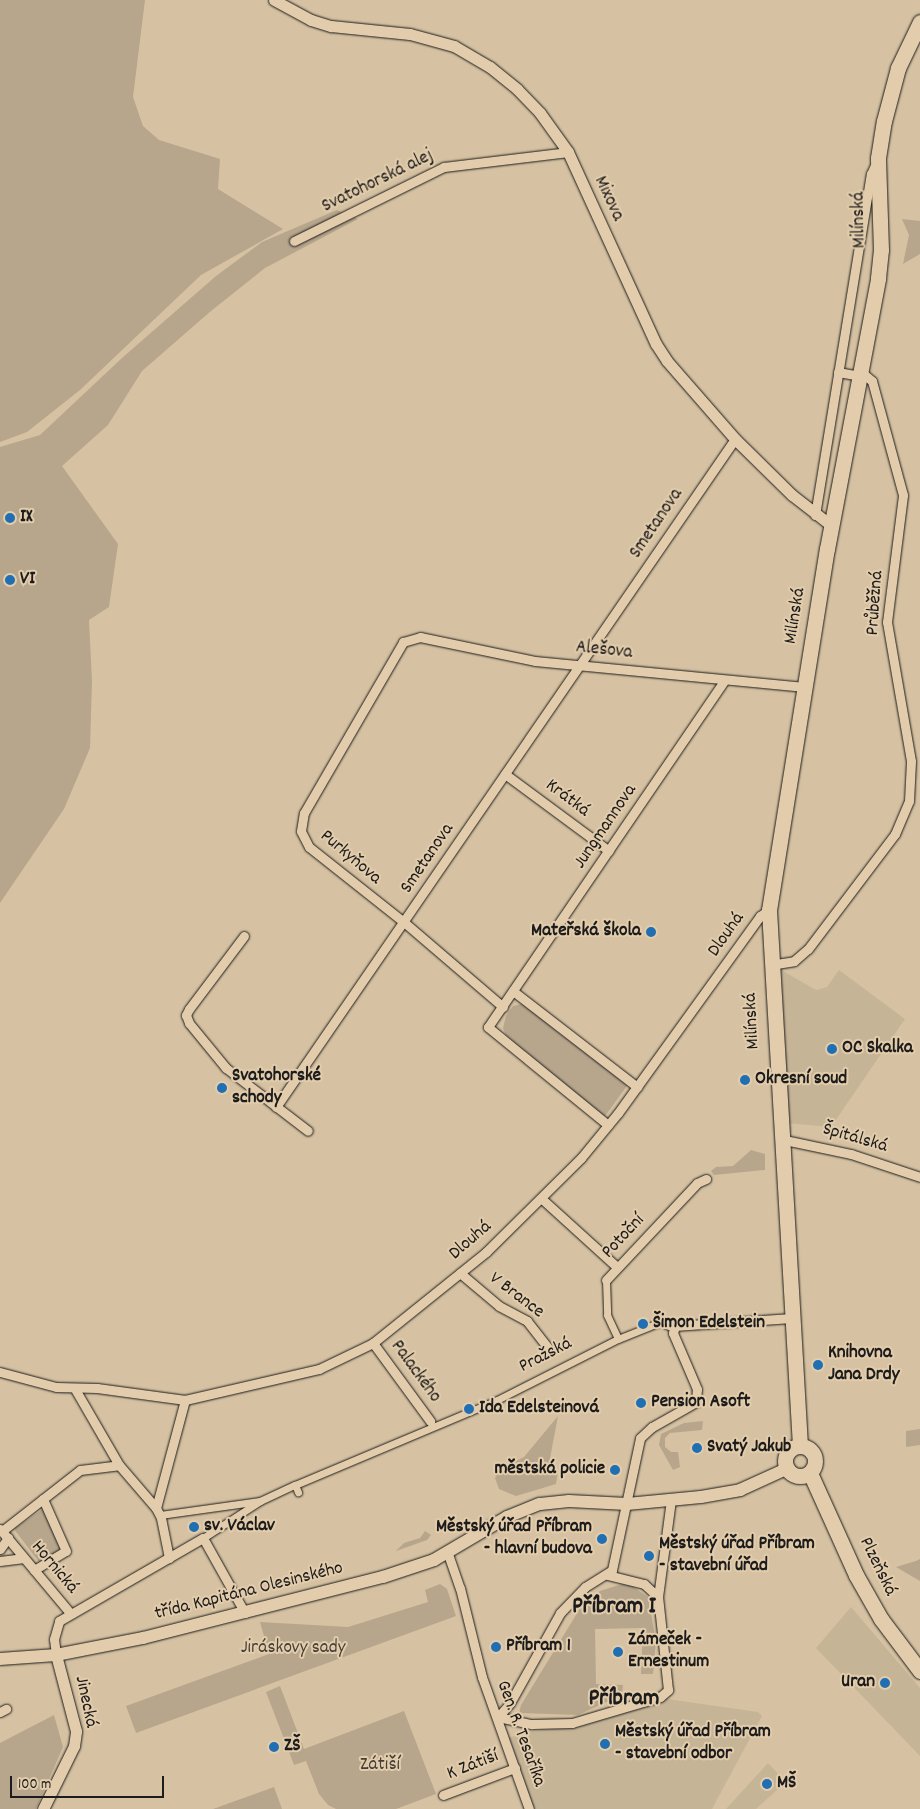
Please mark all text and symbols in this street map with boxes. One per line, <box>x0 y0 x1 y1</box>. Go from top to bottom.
street label: Svatohorská alej <box>319 145 437 219</box>
street label: Mixova <box>588 173 628 225</box>
street label: Milínská <box>848 191 872 249</box>
street label: Smetanova <box>625 485 689 563</box>
place label: IX <box>20 507 33 529</box>
marker: IX <box>4 512 16 524</box>
place label: VI <box>20 569 35 591</box>
street label: Průběžná <box>862 570 890 636</box>
marker: VI <box>4 574 16 586</box>
street label: Milínská <box>780 586 812 646</box>
street label: Alešova <box>575 637 633 665</box>
street label: Krátká <box>540 775 594 823</box>
street label: Jungmannova <box>569 780 643 874</box>
street label: Smetanova <box>396 820 460 898</box>
street label: Purkyňova <box>315 826 385 890</box>
street label: Dlouhá <box>704 908 750 962</box>
place label: Mateřská škola <box>531 921 641 943</box>
marker: Mateřská škola <box>645 926 657 938</box>
street label: Milínská <box>740 992 766 1050</box>
place label: OC Skalka <box>842 1038 913 1060</box>
marker: OC Skalka <box>826 1043 838 1055</box>
place label: Svatohorské schody <box>232 1066 321 1110</box>
place label: Okresní soud <box>755 1069 847 1091</box>
marker: Okresní soud <box>739 1074 751 1086</box>
marker: Svatohorské schody <box>216 1082 228 1094</box>
street label: Špitálská <box>820 1119 890 1159</box>
street label: Potoční <box>598 1210 650 1264</box>
street label: Dlouhá <box>445 1216 497 1266</box>
street label: V Brance <box>484 1268 548 1324</box>
place label: Šimon Edelstein <box>653 1313 765 1335</box>
marker: Šimon Edelstein <box>637 1318 649 1330</box>
street label: Pražská <box>516 1333 576 1379</box>
street label: Palackého <box>385 1336 445 1408</box>
place label: Knihovna Jana Drdy <box>828 1343 899 1387</box>
marker: Knihovna Jana Drdy <box>812 1359 824 1371</box>
place label: Pension Asoft <box>651 1392 750 1414</box>
marker: Pension Asoft <box>635 1397 647 1409</box>
place label: Ida Edelsteinová <box>479 1398 599 1420</box>
marker: Ida Edelsteinová <box>463 1403 475 1415</box>
place label: Svatý Jakub <box>707 1437 791 1459</box>
marker: Svatý Jakub <box>691 1442 703 1454</box>
place label: městská policie <box>494 1459 605 1481</box>
marker: městská policie <box>609 1464 621 1476</box>
place label: sv. Václav <box>204 1516 275 1538</box>
place label: Městský úřad Příbram - hlavní budova <box>436 1517 592 1561</box>
marker: sv. Václav <box>188 1521 200 1533</box>
marker: Městský úřad Příbram - hlavní budova <box>596 1533 608 1545</box>
place label: Městský úřad Příbram - stavební úřad <box>659 1534 815 1578</box>
street label: Plzeňská <box>853 1534 901 1600</box>
street label: Hornická <box>25 1537 83 1599</box>
marker: Městský úřad Příbram - stavební úřad <box>643 1550 655 1562</box>
street label: třída Kapitána Olesinského <box>152 1558 346 1626</box>
district label: Příbram I <box>572 1594 656 1622</box>
place label: Zámeček - Ernestinum <box>628 1630 709 1674</box>
place label: Příbram 1 <box>506 1636 571 1658</box>
park label: Jiráskovy sady <box>241 1638 345 1660</box>
marker: Příbram 1 <box>490 1641 502 1653</box>
marker: Zámeček - Ernestinum <box>612 1646 624 1658</box>
place label: Uran <box>841 1672 875 1694</box>
street label: Jinecká <box>68 1674 102 1730</box>
marker: Uran <box>879 1677 891 1689</box>
street label: Gen. R. Tesaříka <box>490 1678 550 1790</box>
district label: Příbram <box>588 1686 660 1714</box>
place label: Městský úřad Příbram - stavební odbor <box>615 1722 771 1766</box>
place label: ZŠ <box>284 1736 300 1758</box>
marker: Městský úřad Příbram - stavební odbor <box>599 1738 611 1750</box>
marker: ZŠ <box>268 1741 280 1753</box>
street label: K Zátiší <box>444 1746 502 1786</box>
park label: Zátiší <box>360 1755 400 1777</box>
scale bar <box>12 1766 166 1798</box>
place label: MŠ <box>777 1773 796 1795</box>
text: 100 m <box>18 1774 51 1796</box>
marker: MŠ <box>761 1778 773 1790</box>

